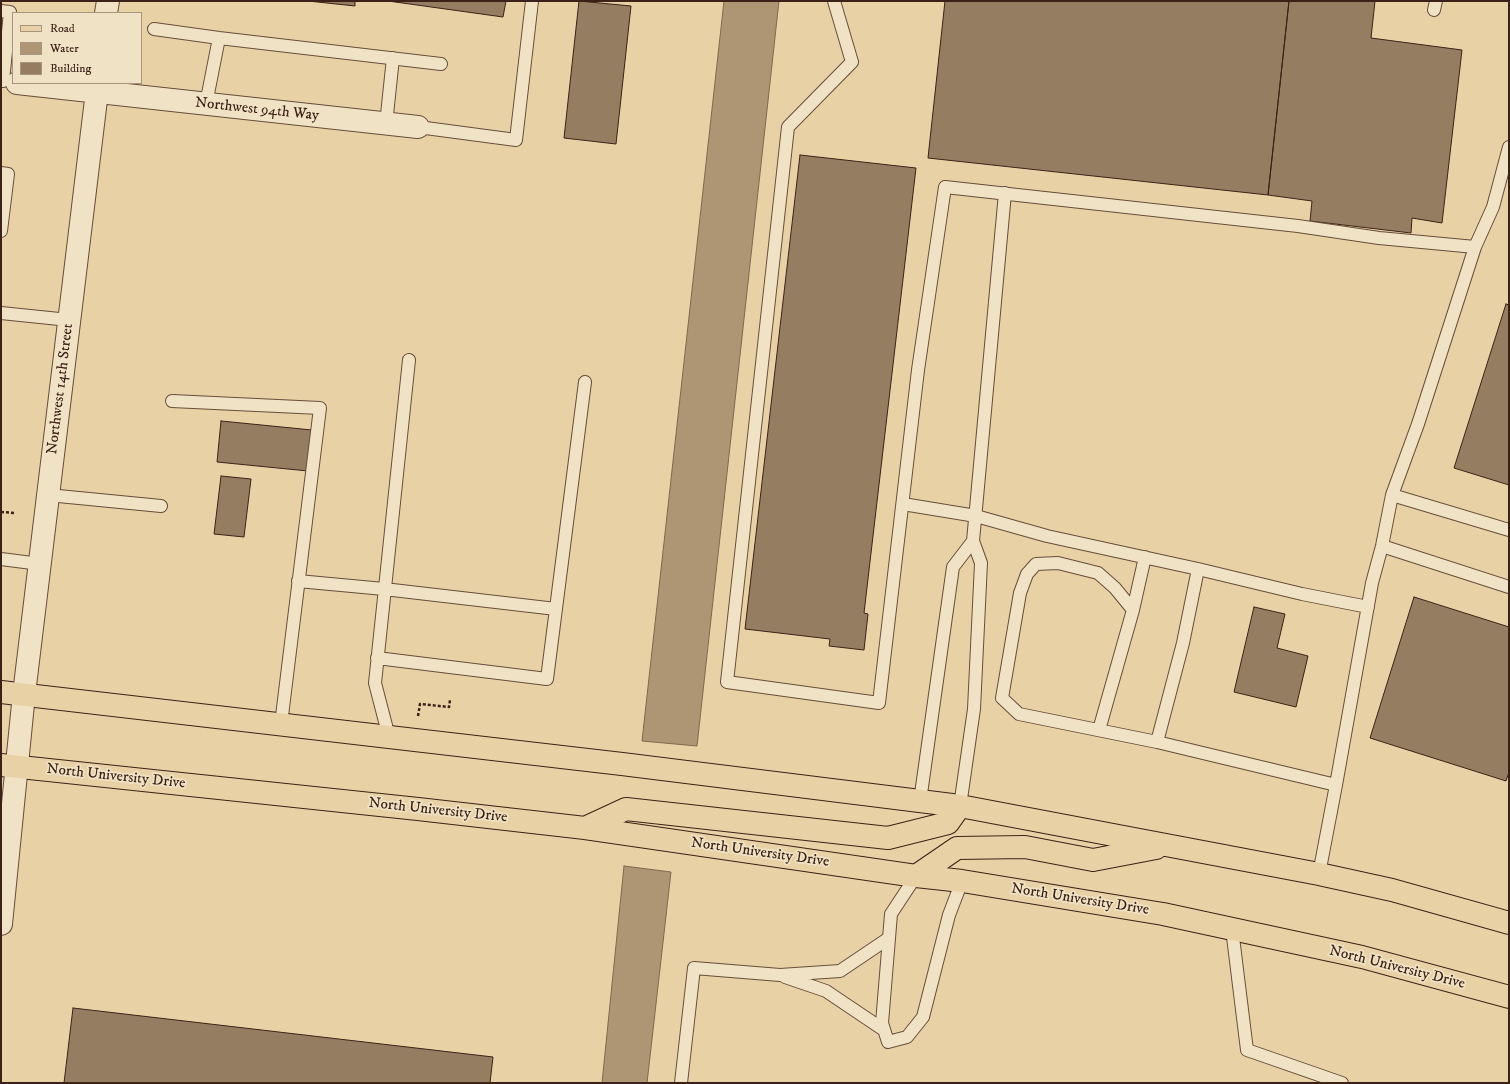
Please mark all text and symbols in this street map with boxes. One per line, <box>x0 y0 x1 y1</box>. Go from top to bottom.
legend <box>12 12 142 84</box>
text: Road <box>50 21 75 36</box>
text: Water <box>50 41 79 56</box>
text: Building <box>50 61 91 76</box>
street label: Northwest 94th Way <box>194 95 320 125</box>
street label: Northwest 14th Street <box>44 323 78 455</box>
street label: North University Drive <box>46 761 186 793</box>
street label: North University Drive <box>368 795 508 827</box>
street label: North University Drive <box>690 834 830 872</box>
street label: North University Drive <box>1010 880 1150 920</box>
street label: North University Drive <box>1327 942 1467 994</box>

